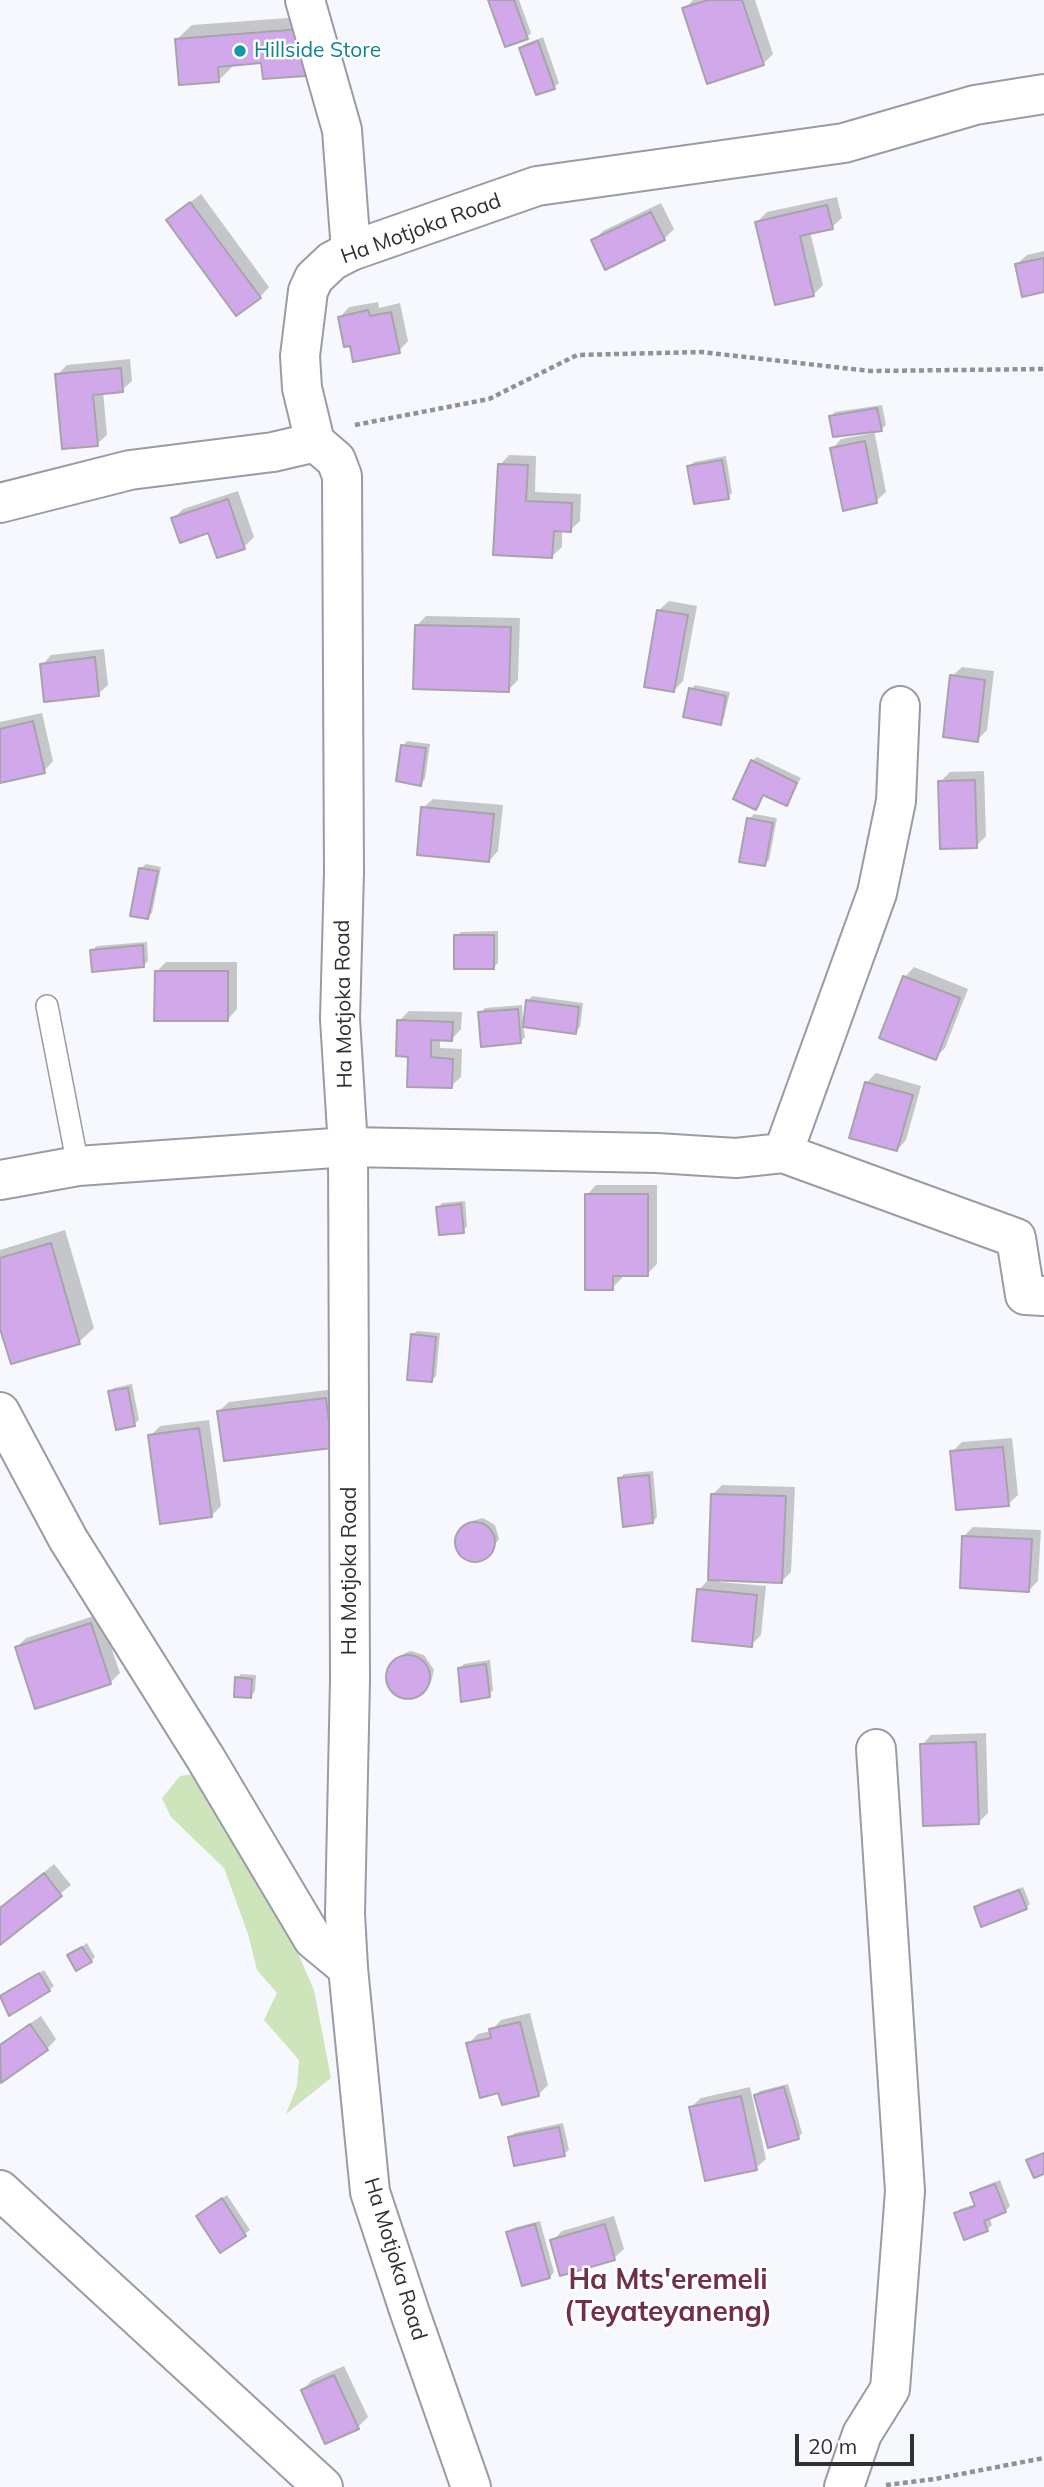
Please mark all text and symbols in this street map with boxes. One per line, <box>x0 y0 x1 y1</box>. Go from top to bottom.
place label: Hillside Store <box>254 38 381 64</box>
marker: Hillside Store <box>232 43 248 59</box>
street label: Ha Motjoka Road <box>337 188 505 270</box>
street label: Ha Motjoka Road <box>330 919 358 1089</box>
street label: Ha Motjoka Road <box>337 1487 363 1655</box>
street label: Ha Motjoka Road <box>358 2175 432 2343</box>
district label: Ha Mts'eremeli (Teyateyaneng) <box>564 2264 772 2330</box>
scale bar <box>799 2420 918 2464</box>
text: 20 m <box>808 2433 857 2459</box>

